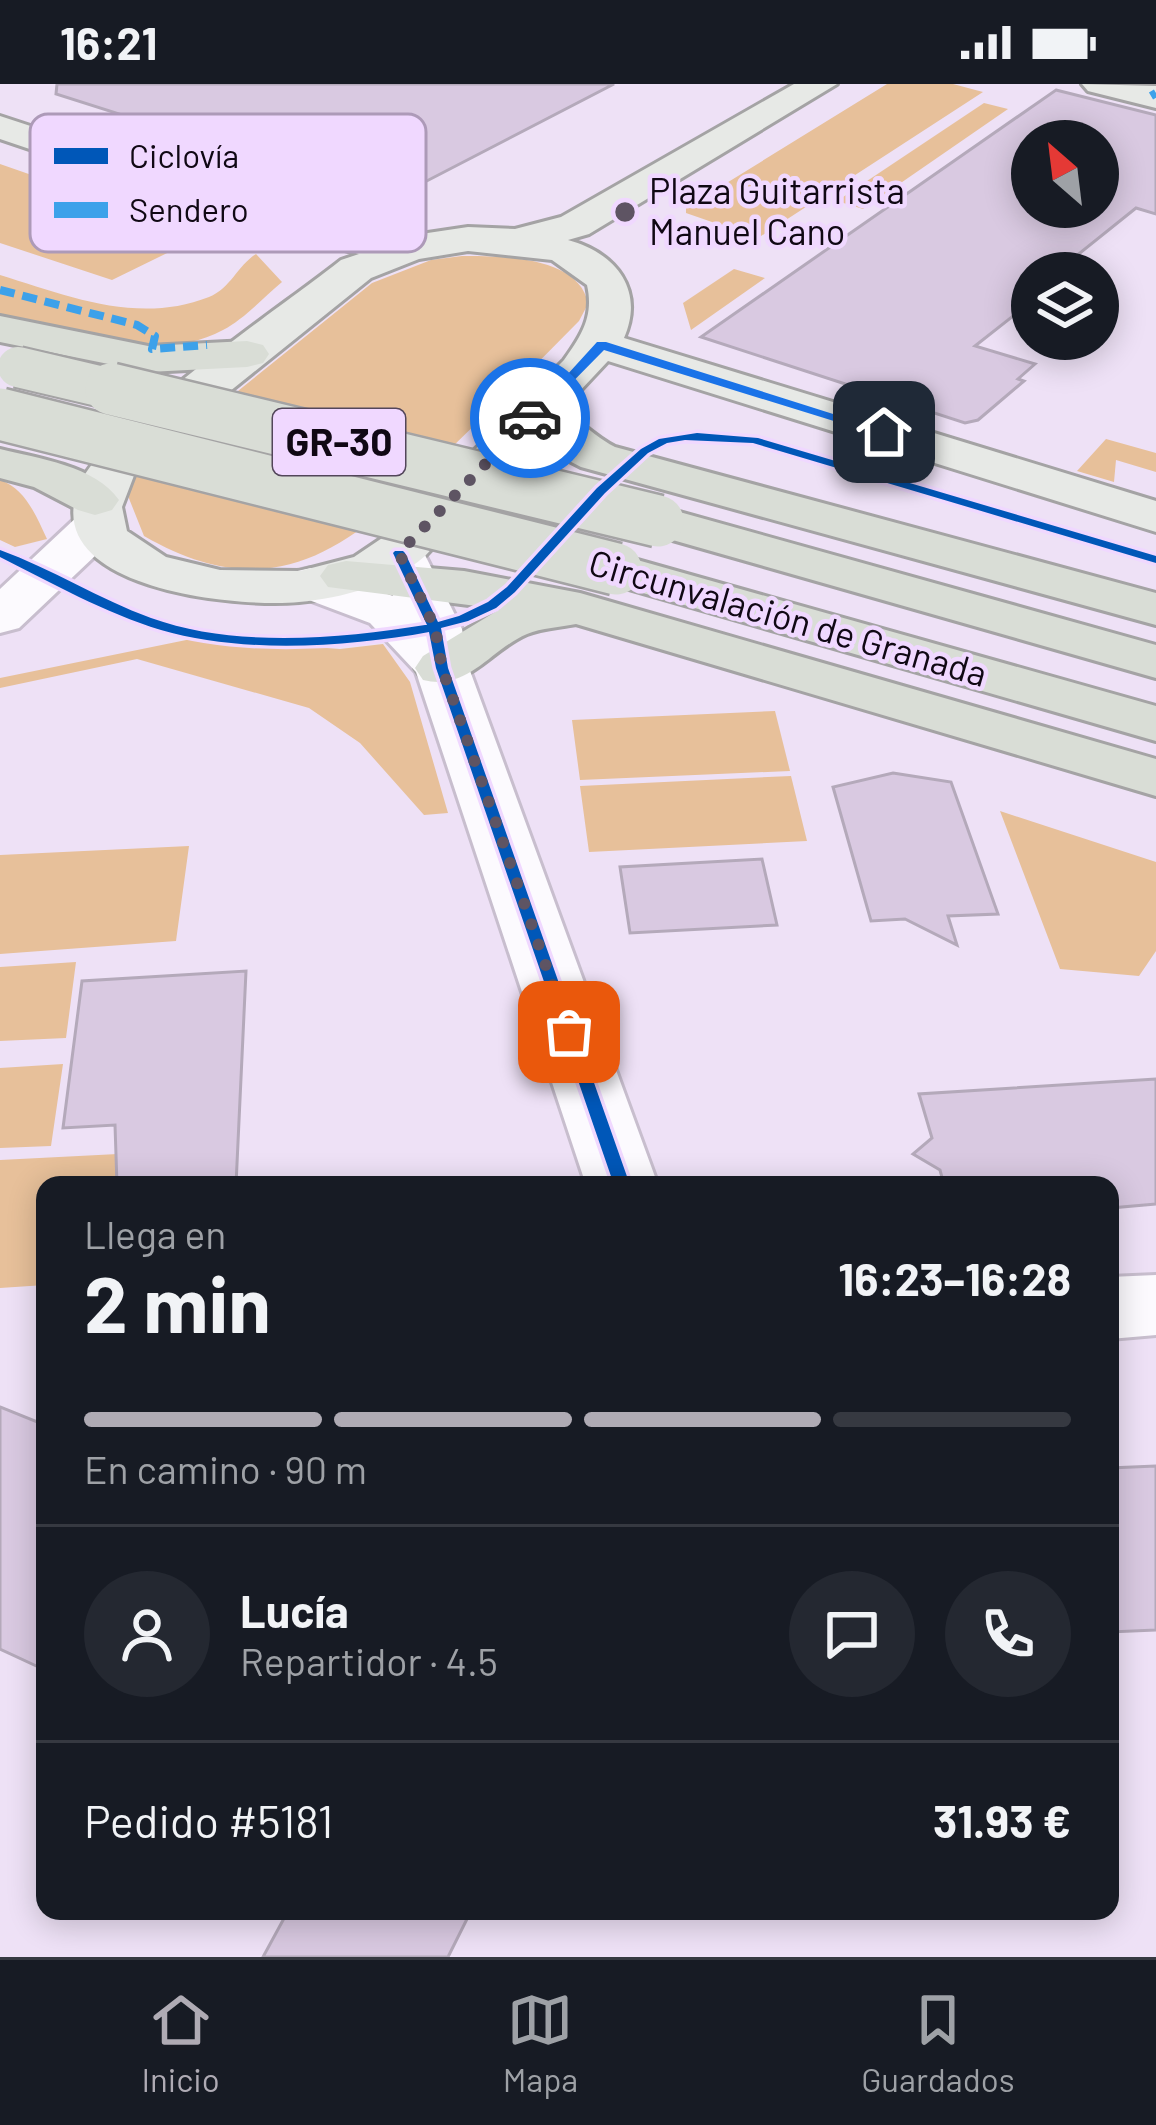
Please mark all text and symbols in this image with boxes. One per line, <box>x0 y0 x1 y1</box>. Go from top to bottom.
text: 16:21 <box>60 15 157 69</box>
legend <box>30 114 426 252</box>
north arrow <box>1011 120 1119 228</box>
map controls <box>1011 120 1119 360</box>
text: Ciclovía <box>129 135 239 175</box>
place label: Plaza Guitarrista Manuel Cano <box>649 168 905 252</box>
text: Sendero <box>129 189 249 229</box>
marker: Plaza Guitarrista Manuel Cano <box>612 199 638 225</box>
button: layers <box>1011 252 1119 360</box>
courier <box>470 358 590 478</box>
pin <box>833 381 935 483</box>
icon: car <box>497 385 563 451</box>
icon: home <box>851 399 917 465</box>
road number: GR-30 <box>273 409 405 475</box>
street label: Circunvalación de Granada <box>584 539 992 694</box>
pin <box>518 981 620 1083</box>
icon: bag <box>536 999 602 1065</box>
text: Llega en <box>84 1210 226 1257</box>
text: 16:23–16:28 <box>838 1251 1071 1305</box>
text: 2 min <box>84 1255 271 1349</box>
text: En camino · 90 m <box>84 1445 367 1492</box>
button: person <box>84 1571 210 1697</box>
button: chat <box>789 1571 915 1697</box>
button: phone <box>945 1571 1071 1697</box>
text: Lucía <box>240 1583 349 1637</box>
text: Repartidor · 4.5 <box>240 1637 498 1684</box>
text: Pedido #5181 <box>84 1793 333 1847</box>
text: 31.93 € <box>933 1793 1071 1847</box>
tab: Inicio <box>141 1987 220 2099</box>
tab: Mapa <box>503 1987 578 2099</box>
tab: Guardados <box>861 1987 1015 2099</box>

